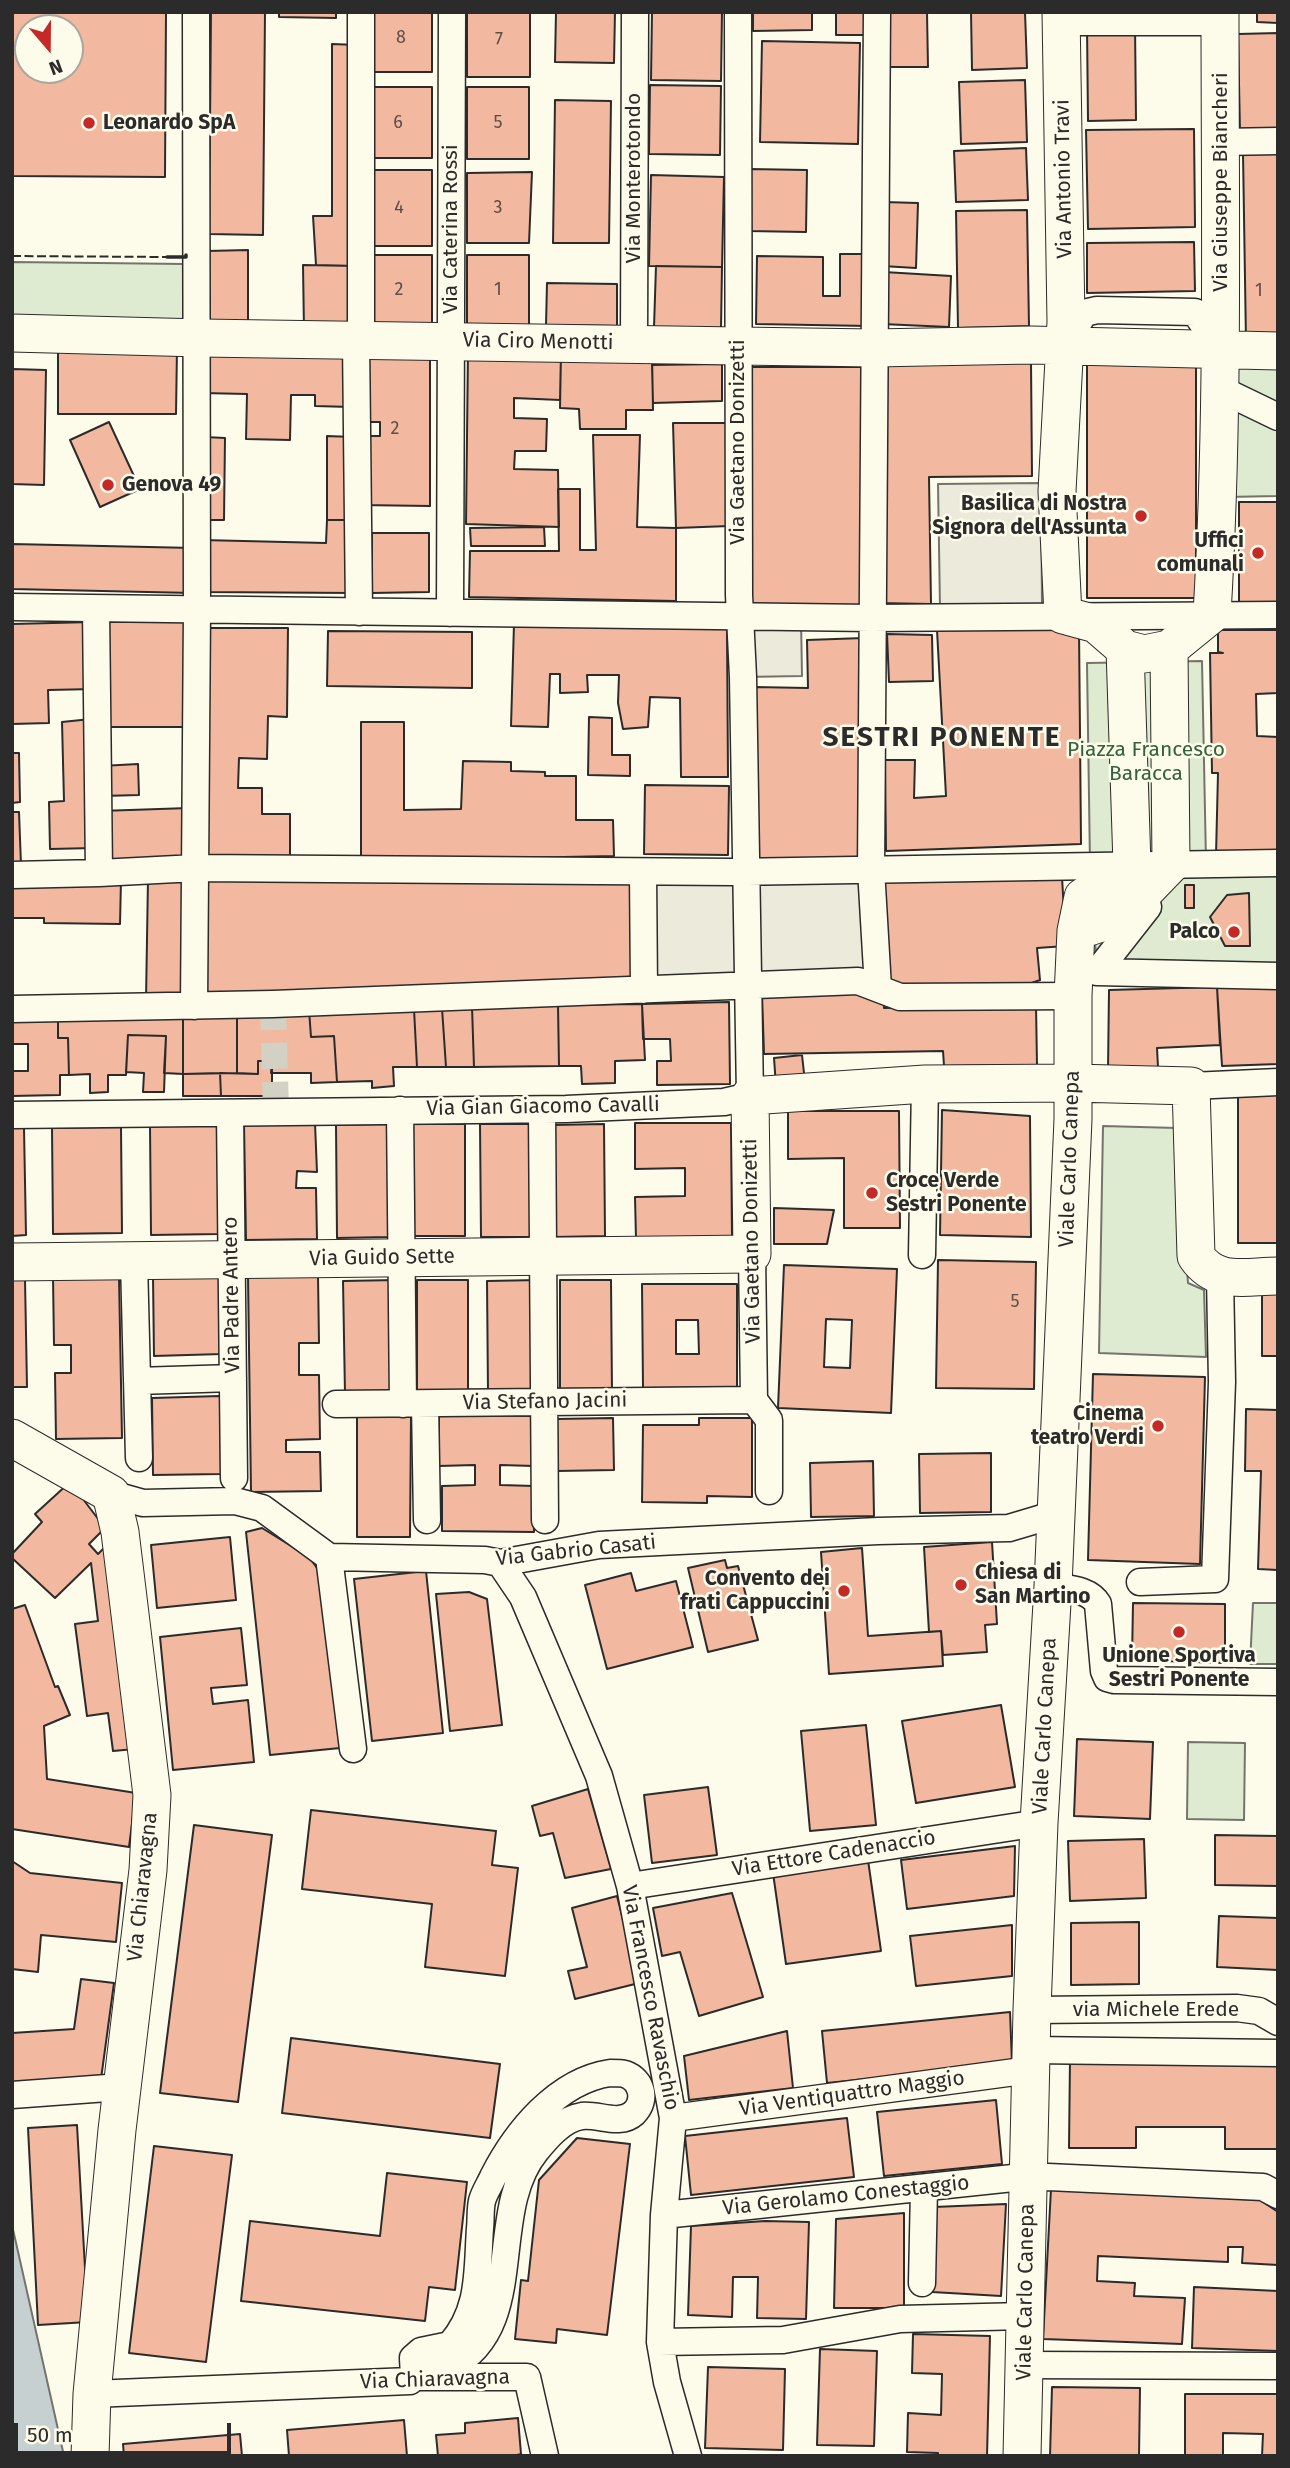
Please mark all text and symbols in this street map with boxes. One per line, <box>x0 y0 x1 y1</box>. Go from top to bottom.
north arrow <box>14 14 84 84</box>
house number: 8 <box>396 27 406 49</box>
house number: 7 <box>495 29 503 51</box>
text: N <box>46 54 66 80</box>
street label: Via Giuseppe Biancheri <box>1208 72 1234 292</box>
street label: Via Monterotondo <box>621 93 647 263</box>
street label: Via Antonio Travi <box>1050 99 1078 259</box>
place label: Leonardo SpA <box>103 110 235 136</box>
house number: 6 <box>393 112 403 134</box>
house number: 5 <box>493 112 503 134</box>
marker: Leonardo SpA <box>81 115 97 131</box>
street label: Via Caterina Rossi <box>438 144 464 314</box>
house number: 4 <box>394 197 404 219</box>
house number: 3 <box>494 197 502 219</box>
house number: 2 <box>395 279 403 301</box>
house number: 1 <box>494 279 502 301</box>
house number: 1 <box>1255 280 1263 302</box>
street label: Via Ciro Menotti <box>462 328 614 356</box>
street label: Via Gaetano Donizetti <box>725 339 751 545</box>
house number: 2 <box>391 418 399 440</box>
place label: Genova 49 <box>122 472 221 498</box>
marker: Genova 49 <box>100 477 116 493</box>
place label: Basilica di Nostra Signora dell'Assunta <box>932 491 1127 541</box>
marker: Basilica di Nostra Signora dell'Assunta <box>1133 508 1149 524</box>
place label: Uffici comunali <box>1157 528 1244 578</box>
marker: Uffici comunali <box>1250 545 1266 561</box>
district label: SESTRI PONENTE <box>824 721 1060 755</box>
park label: Piazza Francesco Baracca <box>1067 737 1225 787</box>
place label: Palco <box>1169 919 1220 945</box>
marker: Palco <box>1226 924 1242 940</box>
street label: Viale Carlo Canepa <box>1054 1070 1086 1248</box>
street label: Via Gian Giacomo Cavalli <box>426 1092 660 1122</box>
street label: Via Gaetano Donizetti <box>738 1138 766 1344</box>
place label: Croce Verde Sestri Ponente <box>886 1168 1027 1218</box>
marker: Croce Verde Sestri Ponente <box>864 1185 880 1201</box>
street label: Via Padre Antero <box>218 1216 246 1374</box>
street label: Via Guido Sette <box>309 1244 455 1272</box>
house number: 5 <box>1010 1291 1020 1313</box>
street label: Via Stefano Jacini <box>462 1388 628 1416</box>
place label: Cinema teatro Verdi <box>1031 1401 1144 1451</box>
marker: Cinema teatro Verdi <box>1150 1418 1166 1434</box>
street label: Via Gabrio Casati <box>495 1530 657 1572</box>
place label: Chiesa di San Martino <box>975 1560 1090 1610</box>
place label: Convento dei frati Cappuccini <box>680 1566 830 1616</box>
marker: Chiesa di San Martino <box>953 1577 969 1593</box>
marker: Convento dei frati Cappuccini <box>836 1583 852 1599</box>
marker: Unione Sportiva Sestri Ponente <box>1171 1624 1187 1640</box>
street label: Viale Carlo Canepa <box>1028 1637 1062 1815</box>
place label: Unione Sportiva Sestri Ponente <box>1102 1643 1256 1693</box>
street label: Via Chiaravagna <box>123 1811 163 1963</box>
street label: Via Ettore Cadenaccio <box>730 1825 938 1883</box>
street label: Via Francesco Ravaschio <box>616 1883 684 2113</box>
street label: via Michele Erede <box>1073 1997 1239 2023</box>
street label: Via Ventiquattro Maggio <box>738 2066 966 2122</box>
street label: Via Gerolamo Conestaggio <box>721 2170 971 2222</box>
street label: Viale Carlo Canepa <box>1012 2203 1040 2381</box>
street label: Via Chiaravagna <box>360 2365 510 2395</box>
scale bar <box>18 2408 234 2452</box>
text: 50 m <box>27 2422 73 2448</box>

